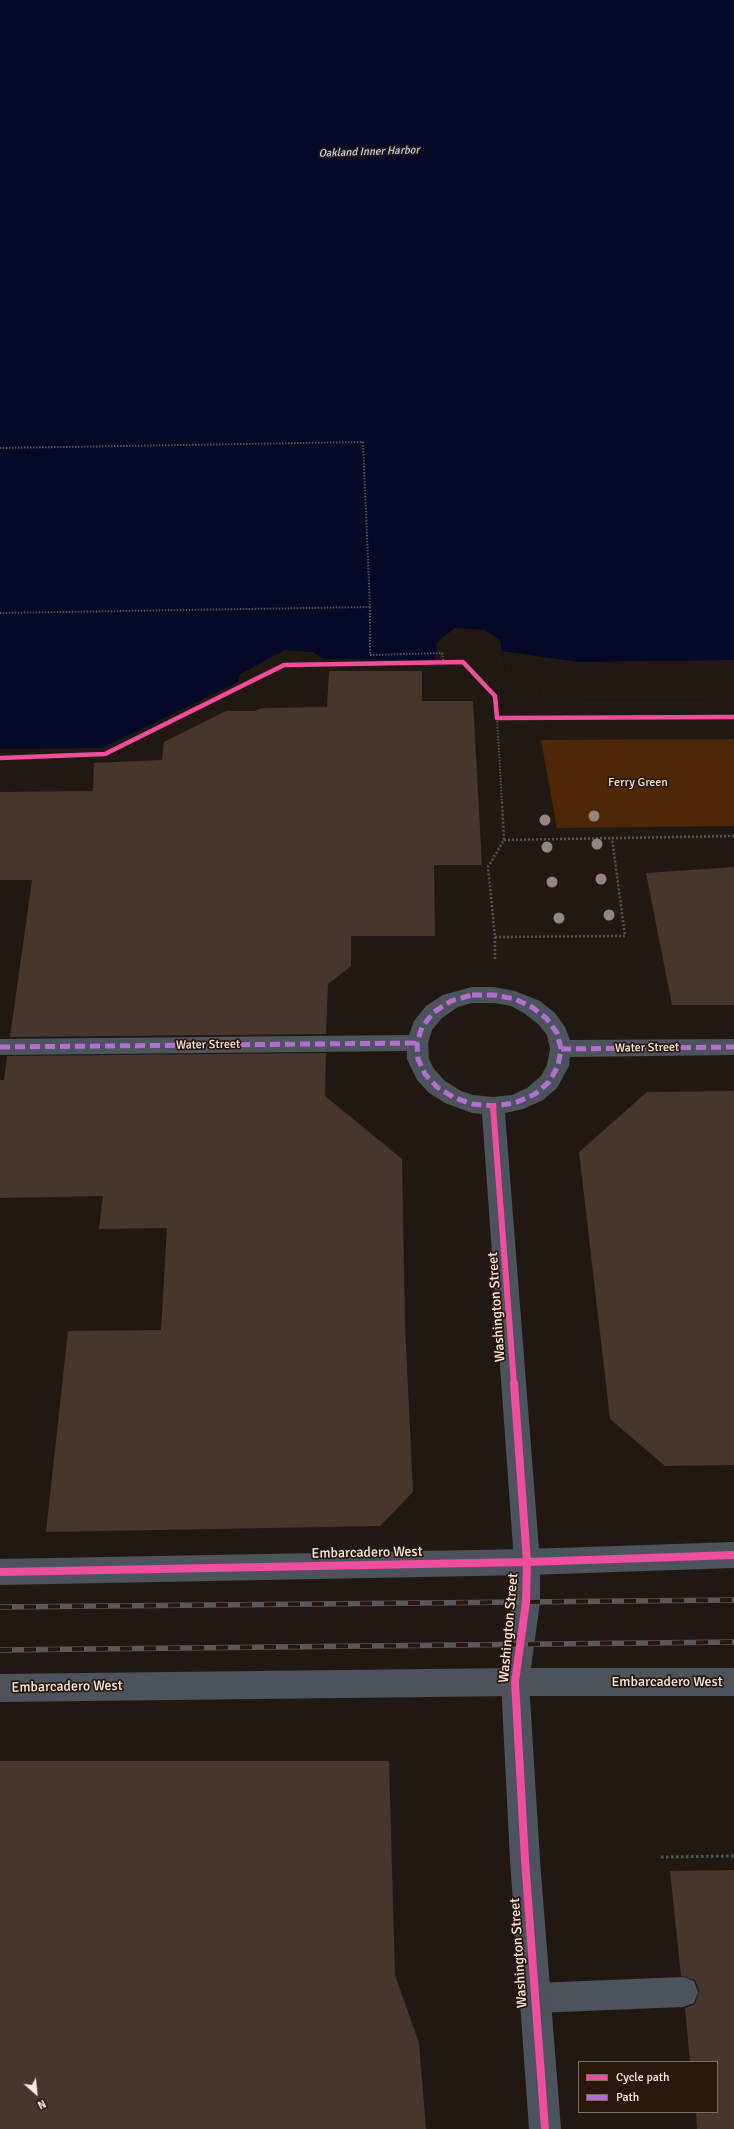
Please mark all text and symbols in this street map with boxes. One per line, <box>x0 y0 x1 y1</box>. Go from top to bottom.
water label: Oakland Inner Harbor <box>318 144 420 160</box>
park label: Ferry Green <box>608 776 668 790</box>
street label: Water Street <box>176 1037 240 1053</box>
street label: Water Street <box>615 1040 679 1056</box>
street label: Washington Street <box>485 1251 509 1363</box>
street label: Embarcadero West <box>311 1544 423 1562</box>
street label: Washington Street <box>496 1572 522 1684</box>
street label: Embarcadero West <box>611 1674 723 1690</box>
street label: Embarcadero West <box>11 1678 123 1696</box>
street label: Washington Street <box>507 1897 531 2009</box>
legend <box>578 2061 718 2113</box>
text: Cycle path <box>616 2070 669 2085</box>
north arrow <box>16 2073 56 2113</box>
text: Path <box>616 2090 639 2105</box>
text: N <box>35 2097 48 2112</box>

